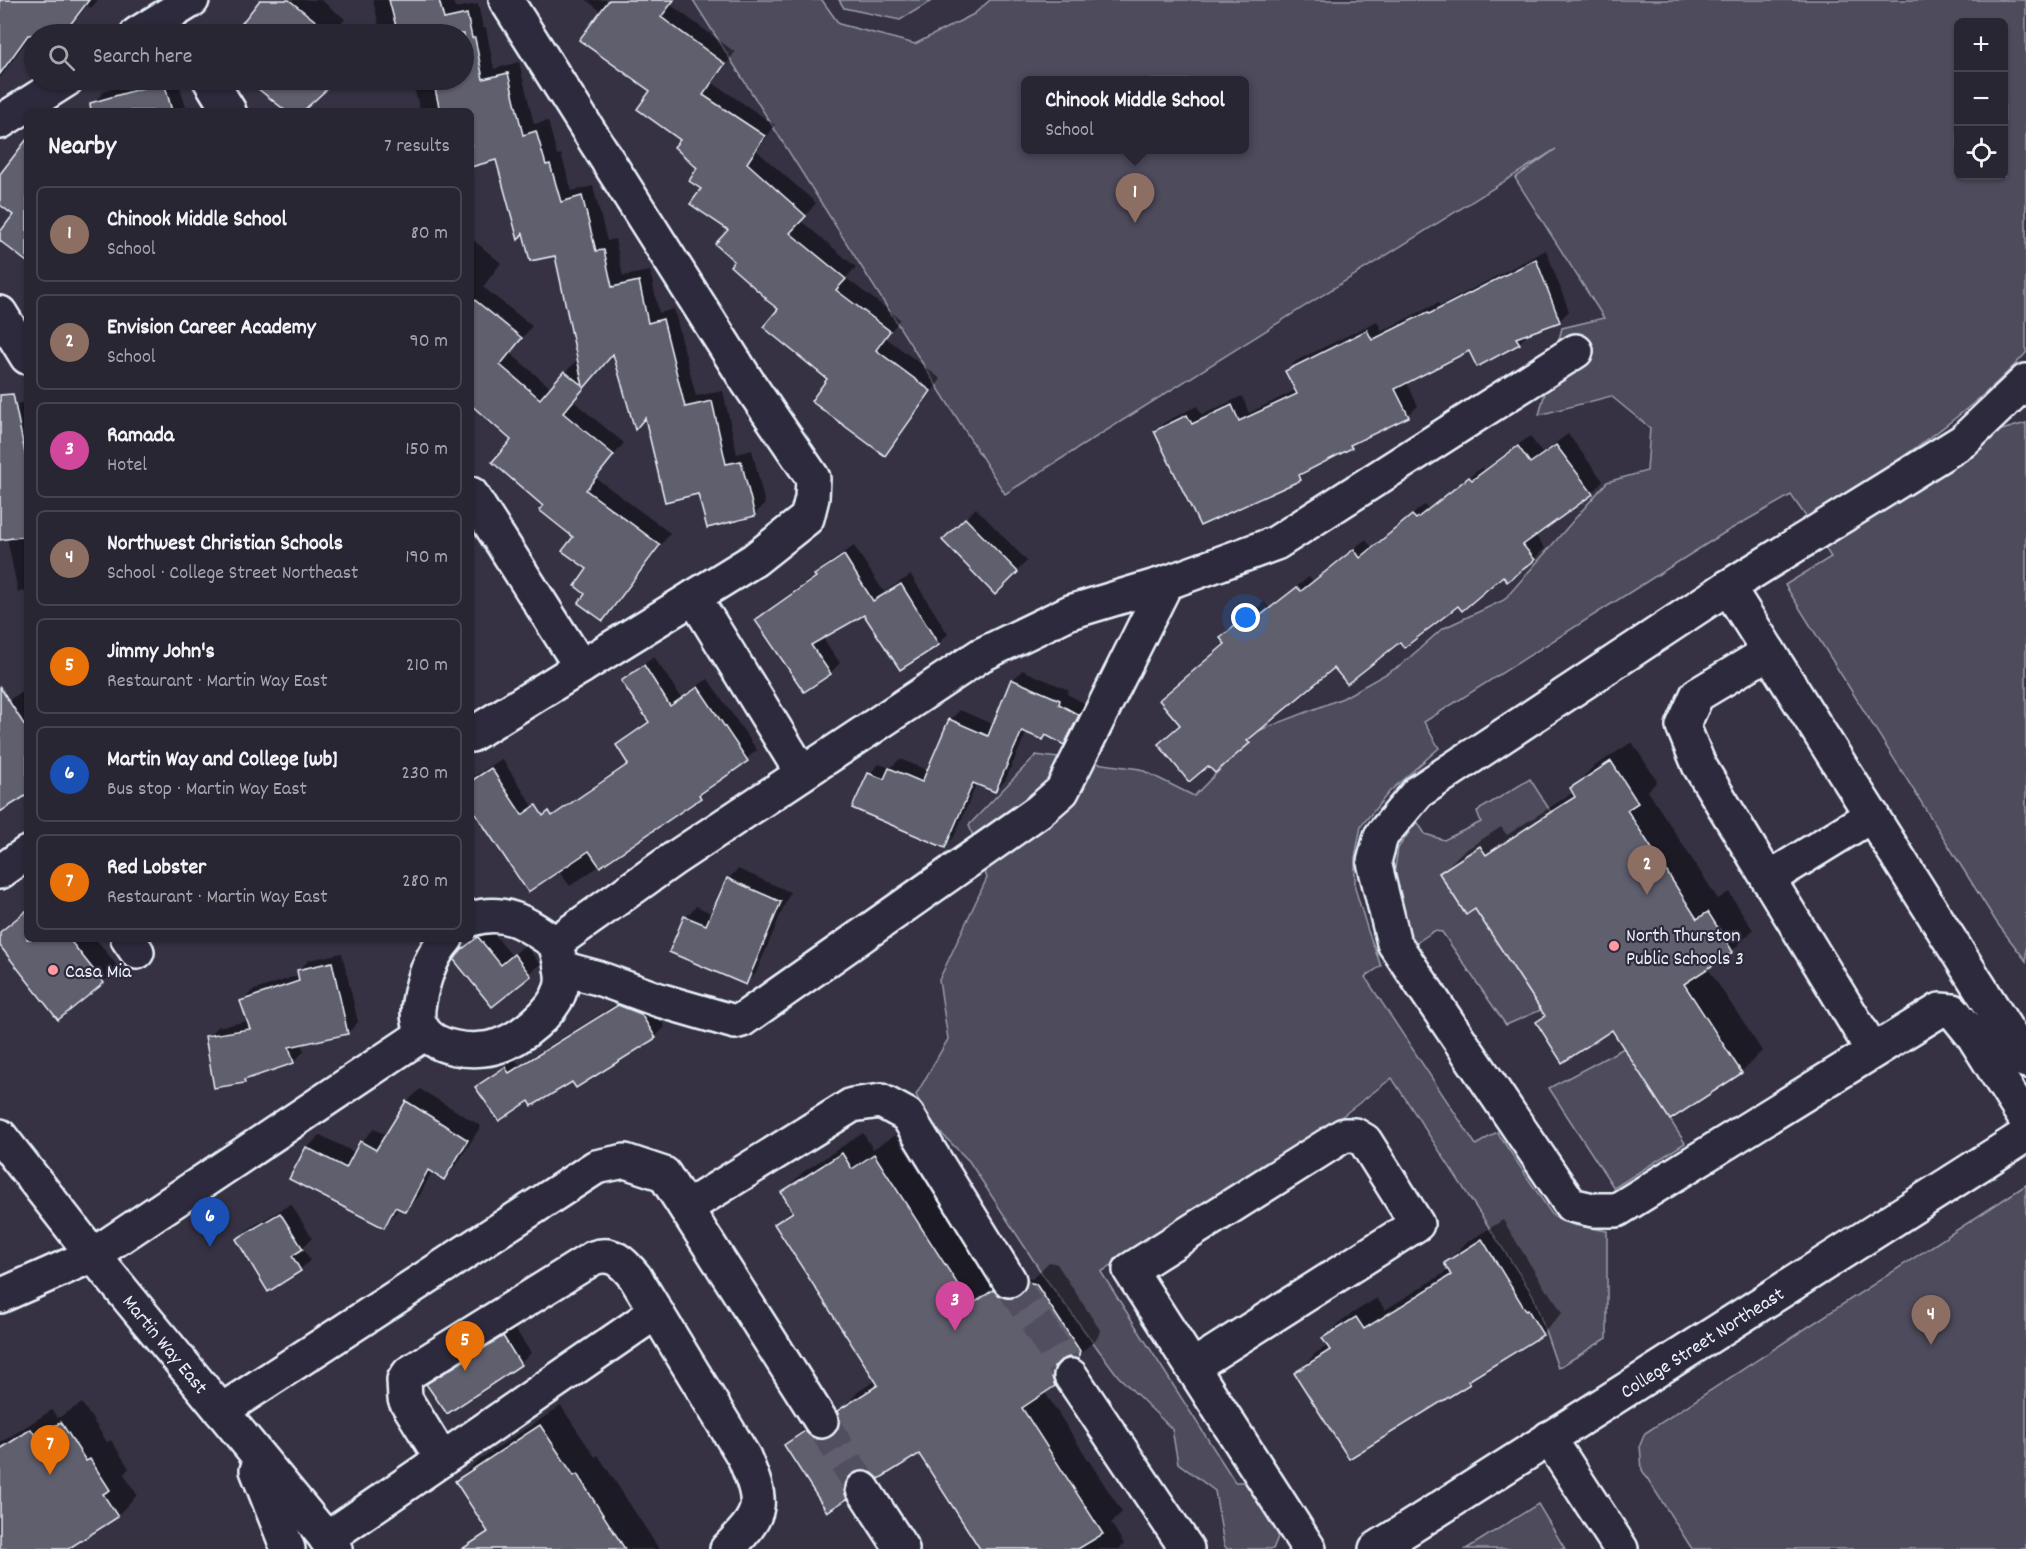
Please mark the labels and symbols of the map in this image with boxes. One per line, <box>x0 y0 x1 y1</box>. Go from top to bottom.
pin: 1 <box>1116 174 1154 223</box>
your location <box>1231 603 1260 632</box>
pin: 2 <box>1628 846 1666 895</box>
place label: North Thurston Public Schools 3 <box>1626 923 1744 974</box>
marker: North Thurston Public Schools 3 <box>1607 939 1621 953</box>
place label: Casa Mia <box>65 959 132 987</box>
marker: Casa Mia <box>46 963 60 977</box>
pin: 6 <box>190 1198 230 1247</box>
street label: College Street Northeast <box>1616 1281 1791 1407</box>
pin: 3 <box>936 1282 974 1331</box>
street label: Martin Way East <box>114 1290 213 1401</box>
pin: 4 <box>1912 1296 1950 1345</box>
pin: 5 <box>446 1322 484 1371</box>
pin: 7 <box>31 1426 70 1475</box>

